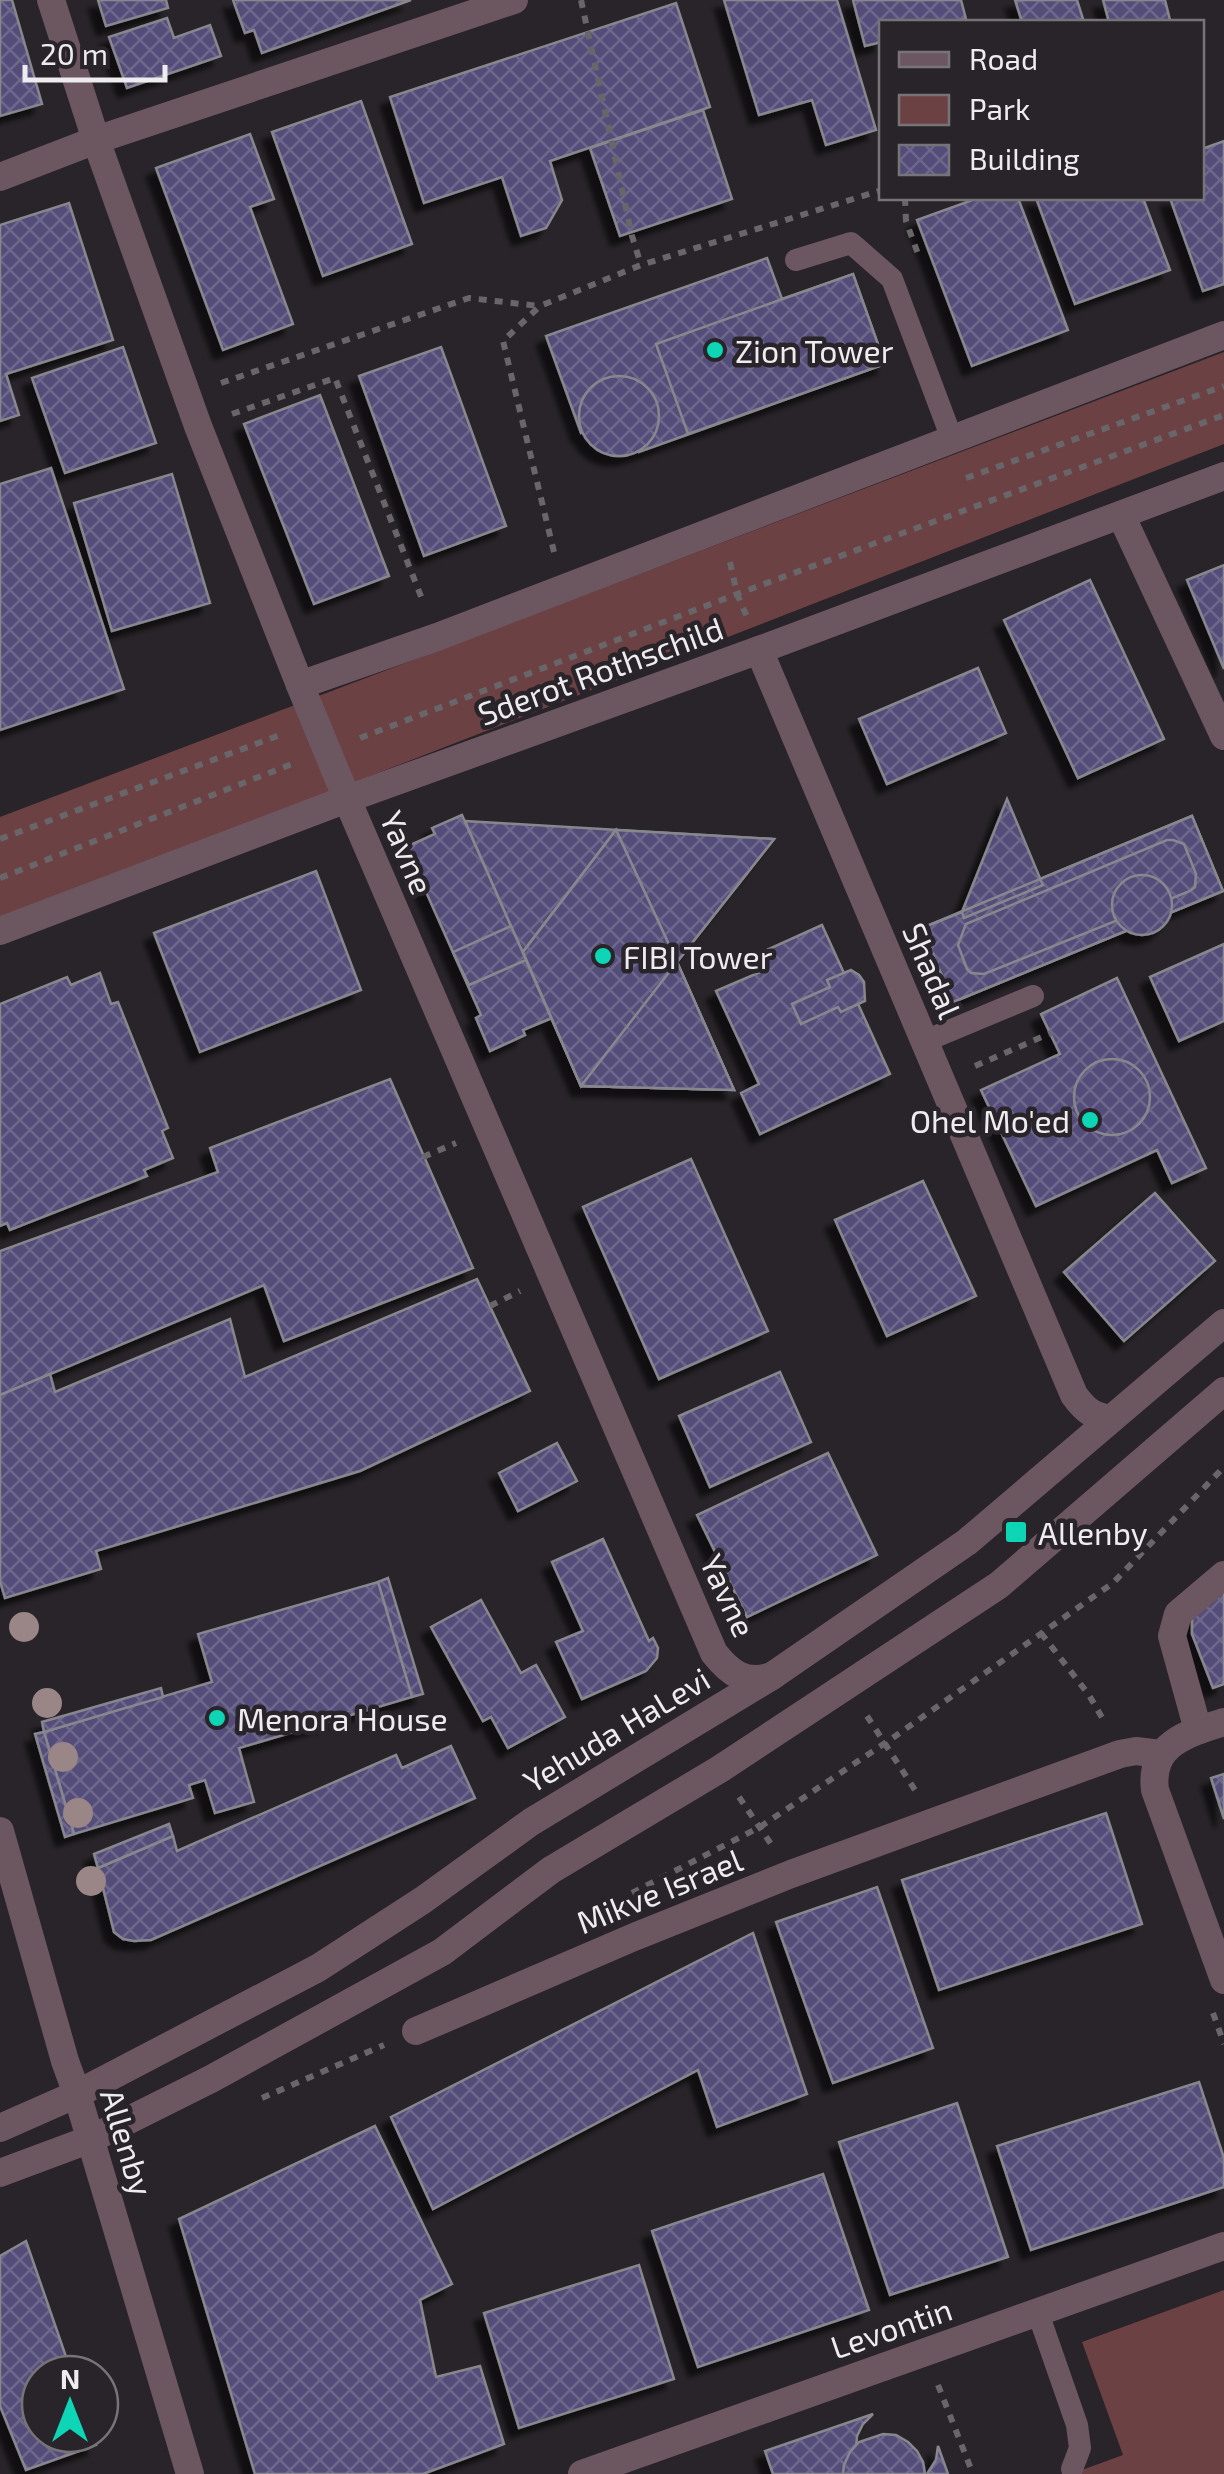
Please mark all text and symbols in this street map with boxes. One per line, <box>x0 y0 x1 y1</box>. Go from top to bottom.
scale bar <box>25 20 165 82</box>
legend <box>879 20 1204 200</box>
text: 20 m <box>40 35 108 71</box>
text: Road <box>969 40 1038 76</box>
text: Park <box>969 90 1030 126</box>
text: Building <box>969 140 1080 176</box>
place label: Zion Tower <box>735 331 894 369</box>
marker: Zion Tower <box>704 339 726 361</box>
street label: Sderot Rothschild <box>472 608 728 732</box>
street label: Yavne <box>374 805 442 899</box>
street label: Shadal <box>896 917 970 1024</box>
place label: FIBI Tower <box>623 937 773 975</box>
marker: FIBI Tower <box>592 945 614 967</box>
place label: Ohel Mo'ed <box>910 1101 1070 1139</box>
marker: Ohel Mo'ed <box>1079 1109 1101 1131</box>
place label: Allenby <box>1038 1513 1148 1551</box>
marker: Allenby <box>1003 1519 1029 1545</box>
street label: Yavne <box>693 1548 765 1642</box>
street label: Yehuda HaLevi <box>516 1659 716 1799</box>
place label: Menora House <box>237 1699 448 1737</box>
marker: Menora House <box>206 1707 228 1729</box>
street label: Mikve Israel <box>571 1839 748 1940</box>
street label: Allenby <box>94 2084 162 2200</box>
street label: Levontin <box>825 2289 957 2365</box>
north arrow <box>20 2354 120 2454</box>
text: N <box>60 2361 80 2395</box>

